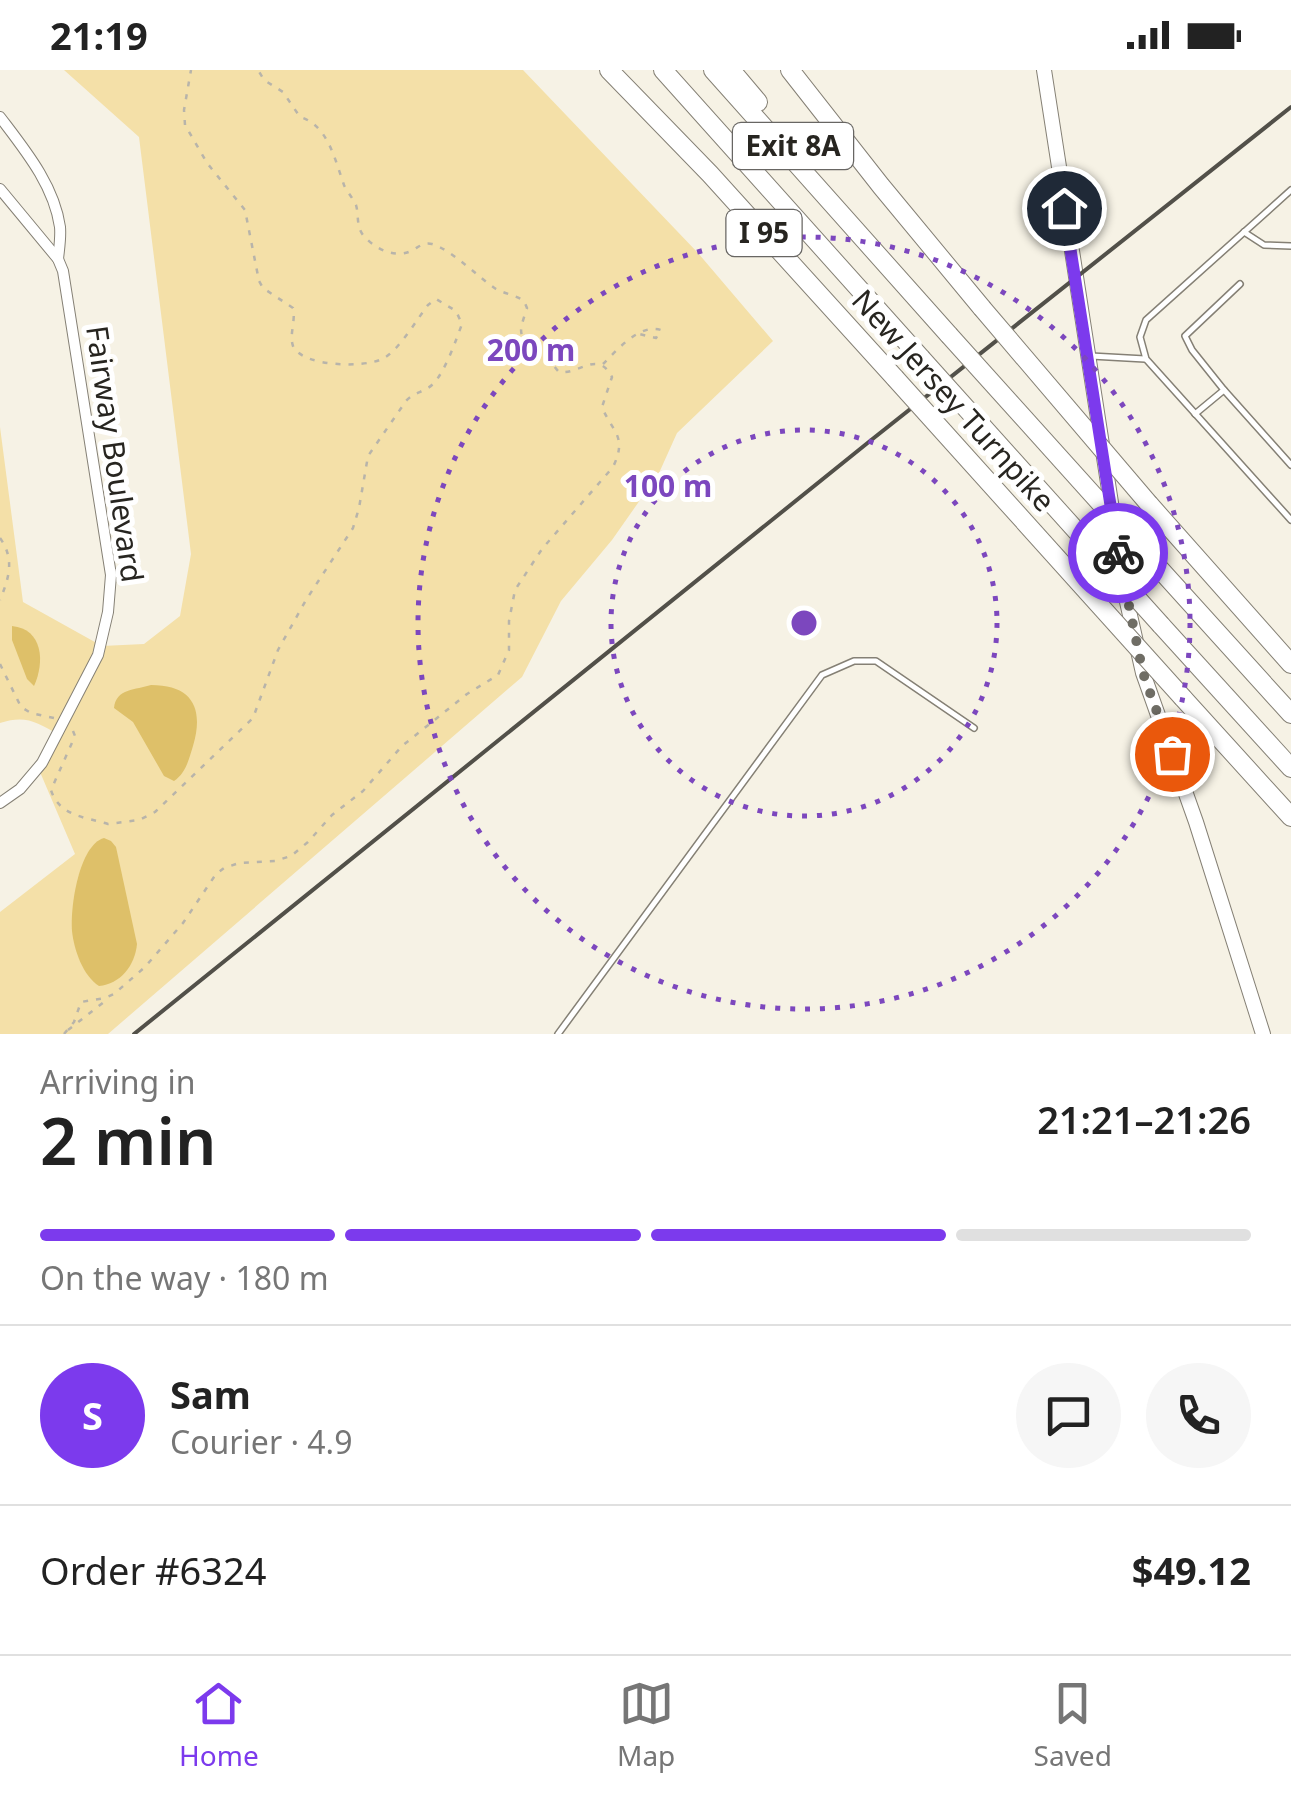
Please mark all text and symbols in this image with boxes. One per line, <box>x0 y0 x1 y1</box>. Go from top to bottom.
text: 21:19 <box>50 9 148 61</box>
road number: Exit 8A <box>733 123 853 169</box>
pin <box>1022 166 1107 251</box>
icon: home <box>1037 181 1092 236</box>
road number: I 95 <box>726 210 802 256</box>
street label: New Jersey Turnpike <box>843 280 1065 520</box>
street label: Fairway Boulevard <box>77 323 154 585</box>
text: 200 m <box>487 329 575 370</box>
text: 100 m <box>624 465 712 506</box>
courier <box>1068 503 1168 603</box>
icon: bike <box>1091 526 1146 581</box>
centre of rings <box>786 605 822 641</box>
pin <box>1130 712 1215 797</box>
icon: bag <box>1145 727 1200 782</box>
text: Arriving in <box>40 1060 195 1103</box>
text: 21:21–21:26 <box>1037 1093 1251 1145</box>
text: 2 min <box>40 1096 216 1184</box>
text: On the way · 180 m <box>40 1256 329 1299</box>
button: chat <box>1016 1363 1121 1468</box>
button: phone <box>1146 1363 1251 1468</box>
text: Sam <box>170 1368 251 1420</box>
text: S <box>82 1389 103 1441</box>
text: Courier · 4.9 <box>170 1420 353 1463</box>
text: Order #6324 <box>40 1544 266 1596</box>
text: $49.12 <box>1132 1544 1251 1596</box>
tab: Home <box>179 1676 259 1774</box>
tab: Map <box>617 1676 675 1774</box>
tab: Saved <box>1034 1676 1112 1774</box>

